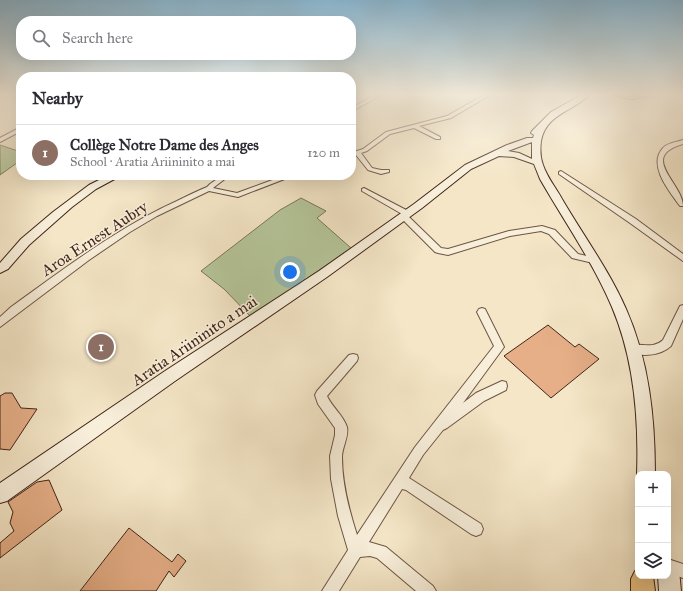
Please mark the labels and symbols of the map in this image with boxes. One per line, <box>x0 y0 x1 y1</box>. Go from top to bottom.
street label: Aroa Ernest Aubry <box>37 197 151 280</box>
your location <box>280 262 300 282</box>
street label: Aratia Ariininito a mai <box>127 291 261 390</box>
pin: 1 <box>88 332 114 362</box>

